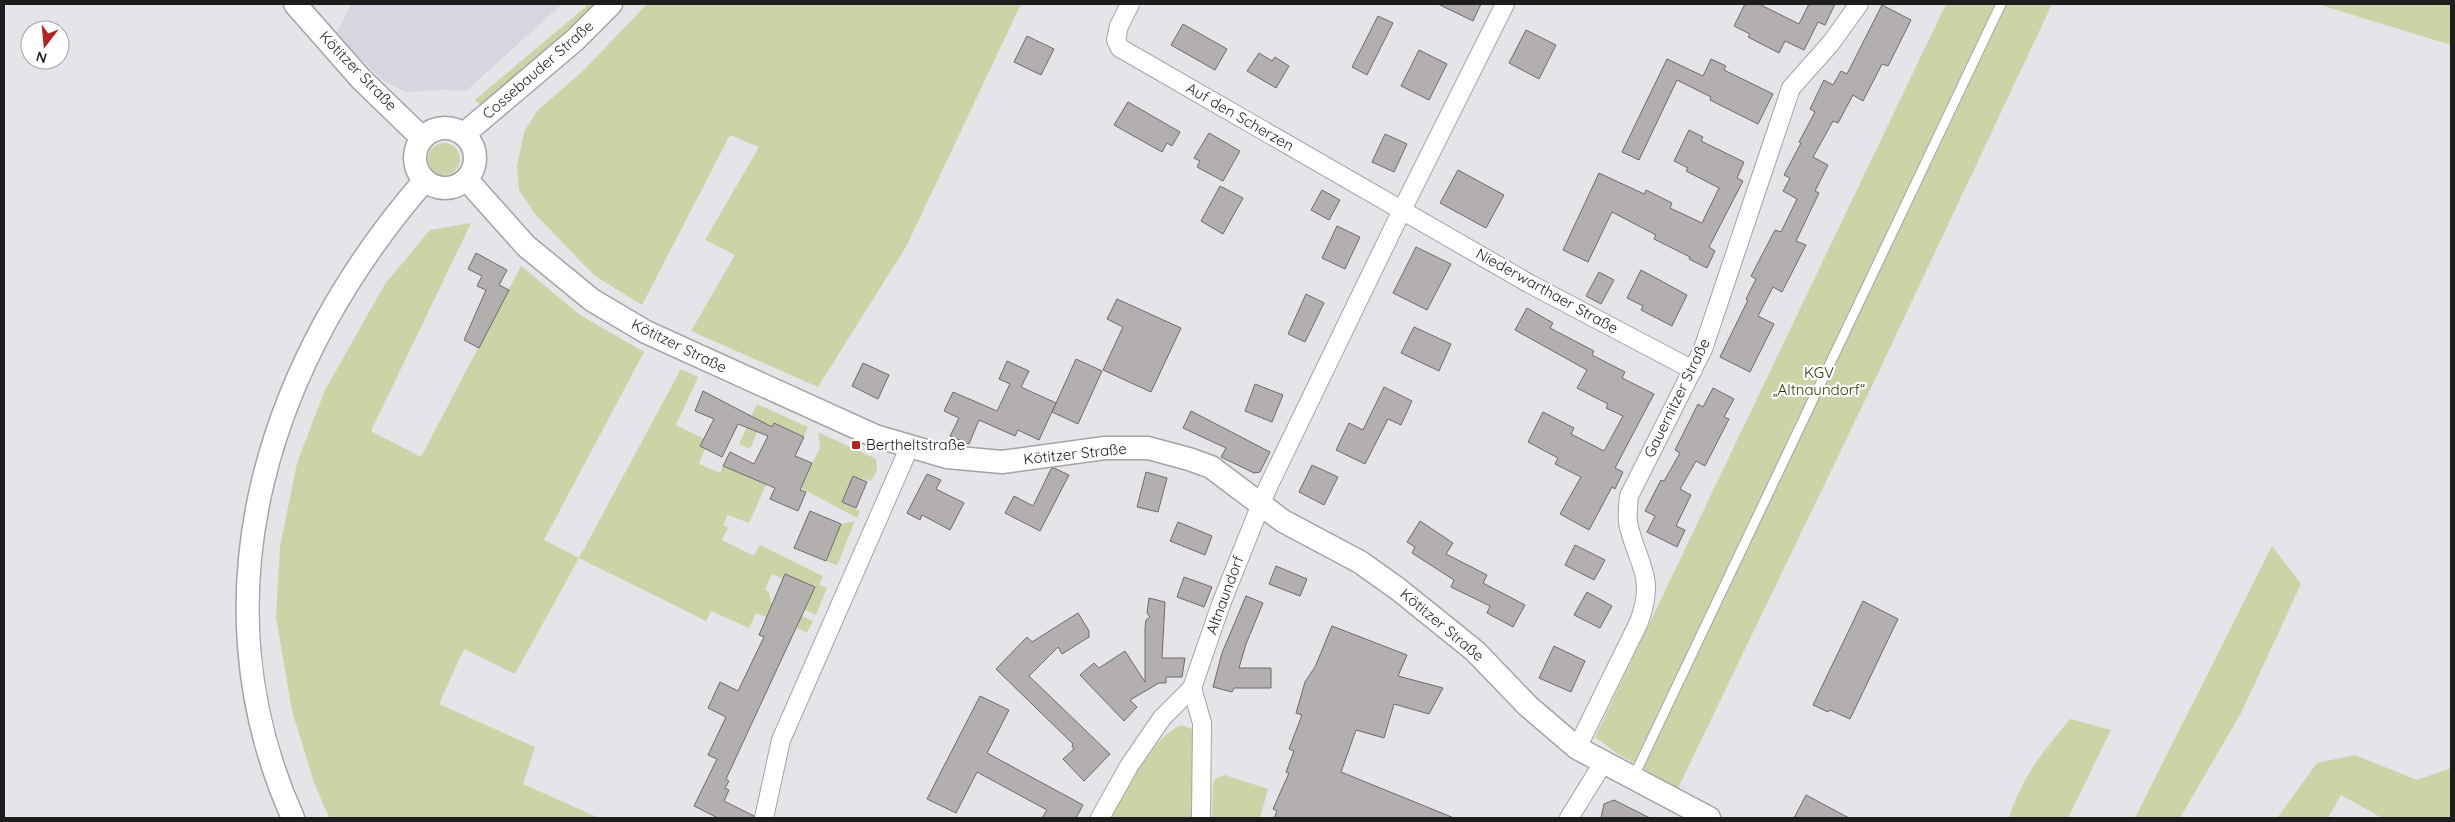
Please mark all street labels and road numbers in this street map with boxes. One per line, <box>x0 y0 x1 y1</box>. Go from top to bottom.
street label: Cossebauder Straße <box>478 16 597 123</box>
street label: Kötitzer Straße <box>316 27 401 115</box>
street label: Auf den Scherzen <box>1183 78 1297 155</box>
street label: Niederwarthaer Straße <box>1473 244 1622 338</box>
street label: Kötitzer Straße <box>628 314 730 377</box>
street label: Gauernitzer Straße <box>1639 335 1714 461</box>
street label: Kötitzer Straße <box>1022 439 1128 468</box>
street label: Altnaundorf <box>1202 552 1248 637</box>
street label: Kötitzer Straße <box>1396 584 1488 665</box>

